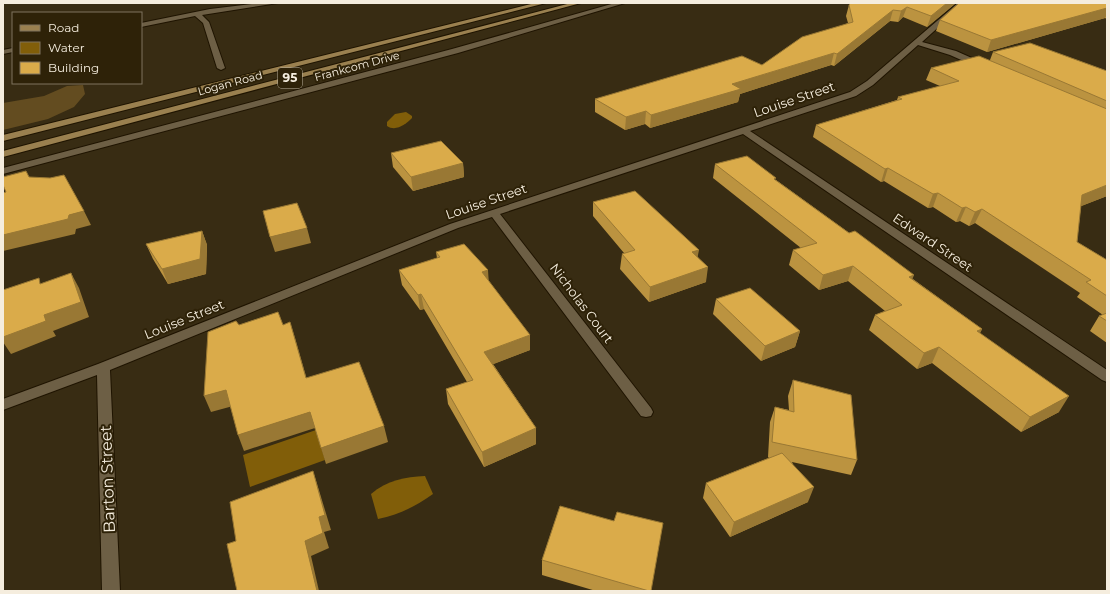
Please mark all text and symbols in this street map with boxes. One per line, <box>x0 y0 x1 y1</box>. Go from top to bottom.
legend <box>12 12 142 84</box>
text: Road <box>48 20 79 35</box>
text: Water <box>48 40 85 55</box>
street label: Frankcom Drive <box>313 48 401 84</box>
text: Building <box>48 60 99 75</box>
street label: Logan Road <box>196 68 264 98</box>
road number: 95 <box>278 68 302 88</box>
street label: Louise Street <box>751 78 837 120</box>
street label: Louise Street <box>443 180 529 222</box>
street label: Edward Street <box>890 209 976 275</box>
street label: Nicholas Court <box>547 260 617 346</box>
street label: Louise Street <box>142 296 226 342</box>
street label: Barton Street <box>96 424 119 533</box>

